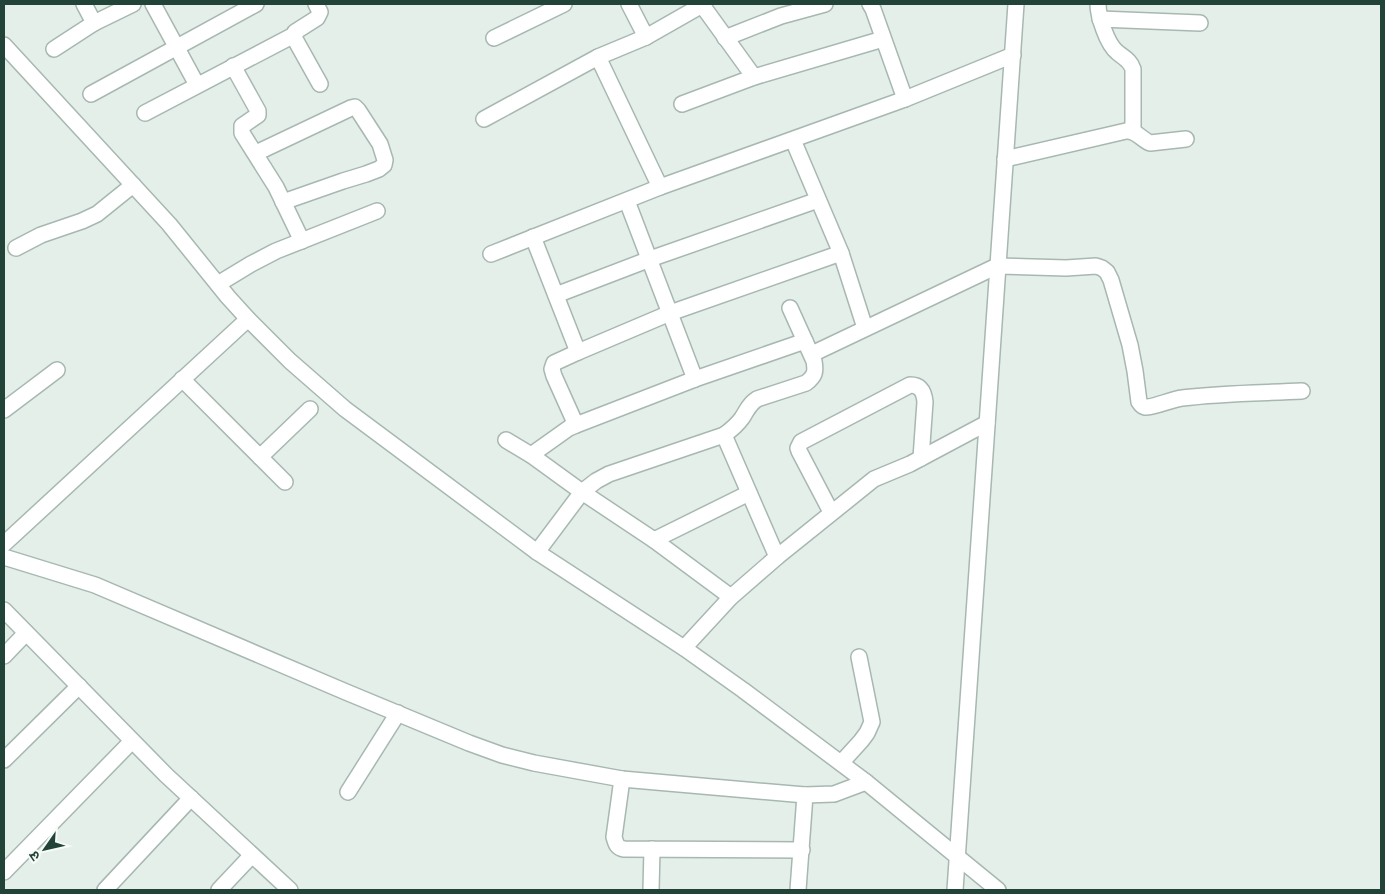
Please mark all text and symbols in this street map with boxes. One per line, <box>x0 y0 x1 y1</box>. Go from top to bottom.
north arrow <box>20 824 70 874</box>
text: उ <box>24 848 43 865</box>

